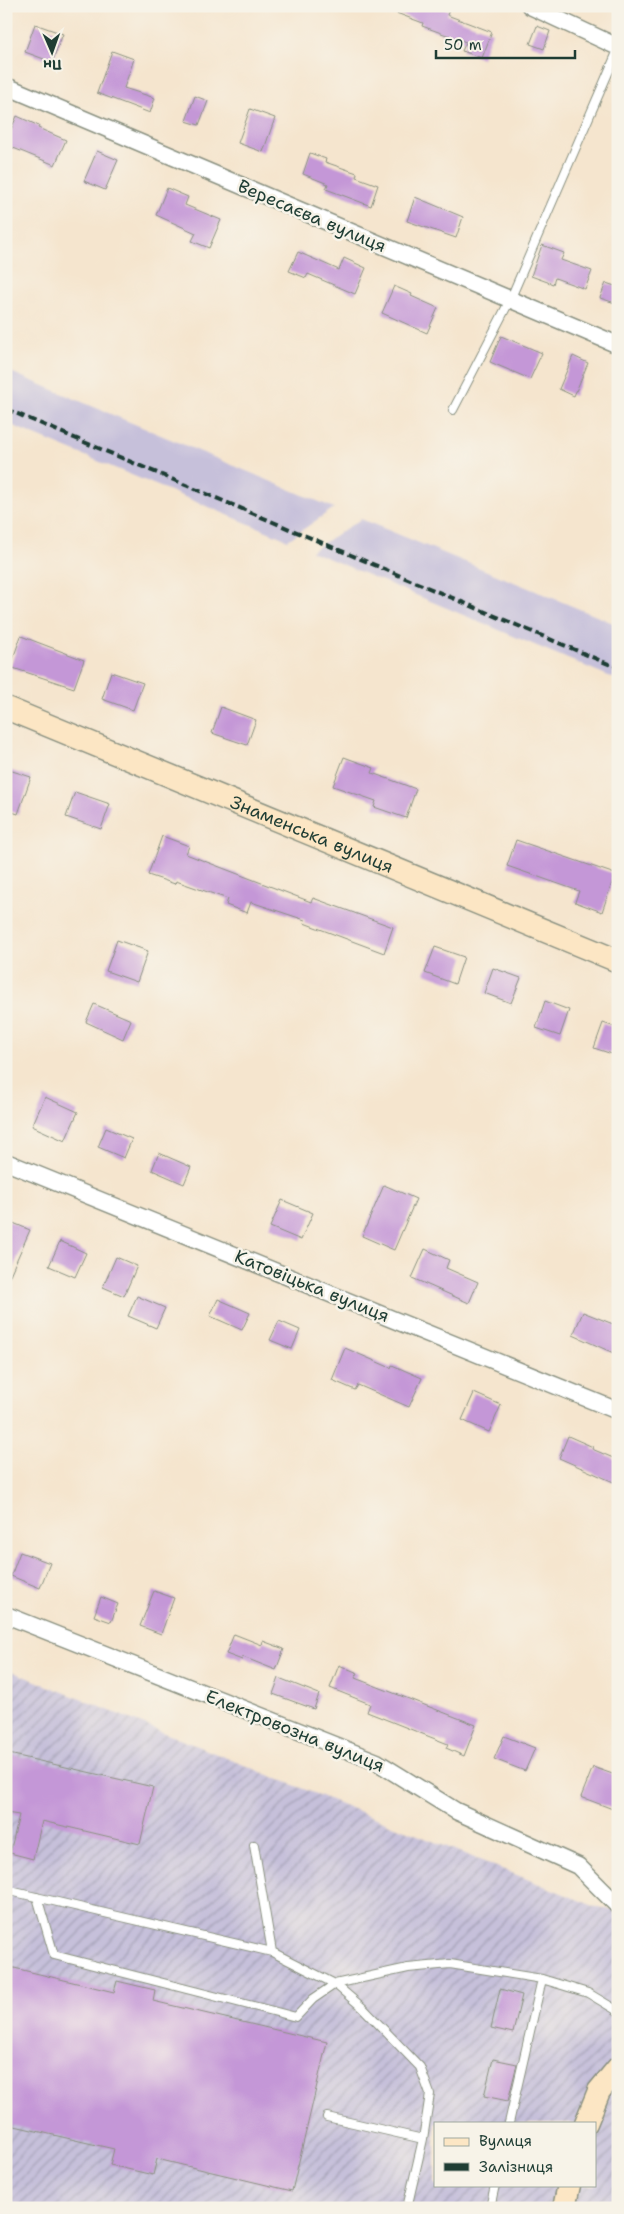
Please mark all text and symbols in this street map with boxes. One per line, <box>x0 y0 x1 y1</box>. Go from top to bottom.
north arrow <box>28 28 78 78</box>
scale bar <box>436 28 575 60</box>
text: 50 m <box>444 35 482 55</box>
text: Пн <box>43 56 62 74</box>
street label: Вересаєва вулиця <box>234 174 390 258</box>
street label: Знаменська вулиця <box>227 790 397 879</box>
street label: Катовіцька вулиця <box>231 1244 393 1328</box>
street label: Електровозна вулиця <box>202 1684 388 1778</box>
legend <box>434 2122 596 2186</box>
text: Вулиця <box>479 2131 532 2151</box>
text: Залізниця <box>479 2157 553 2177</box>

